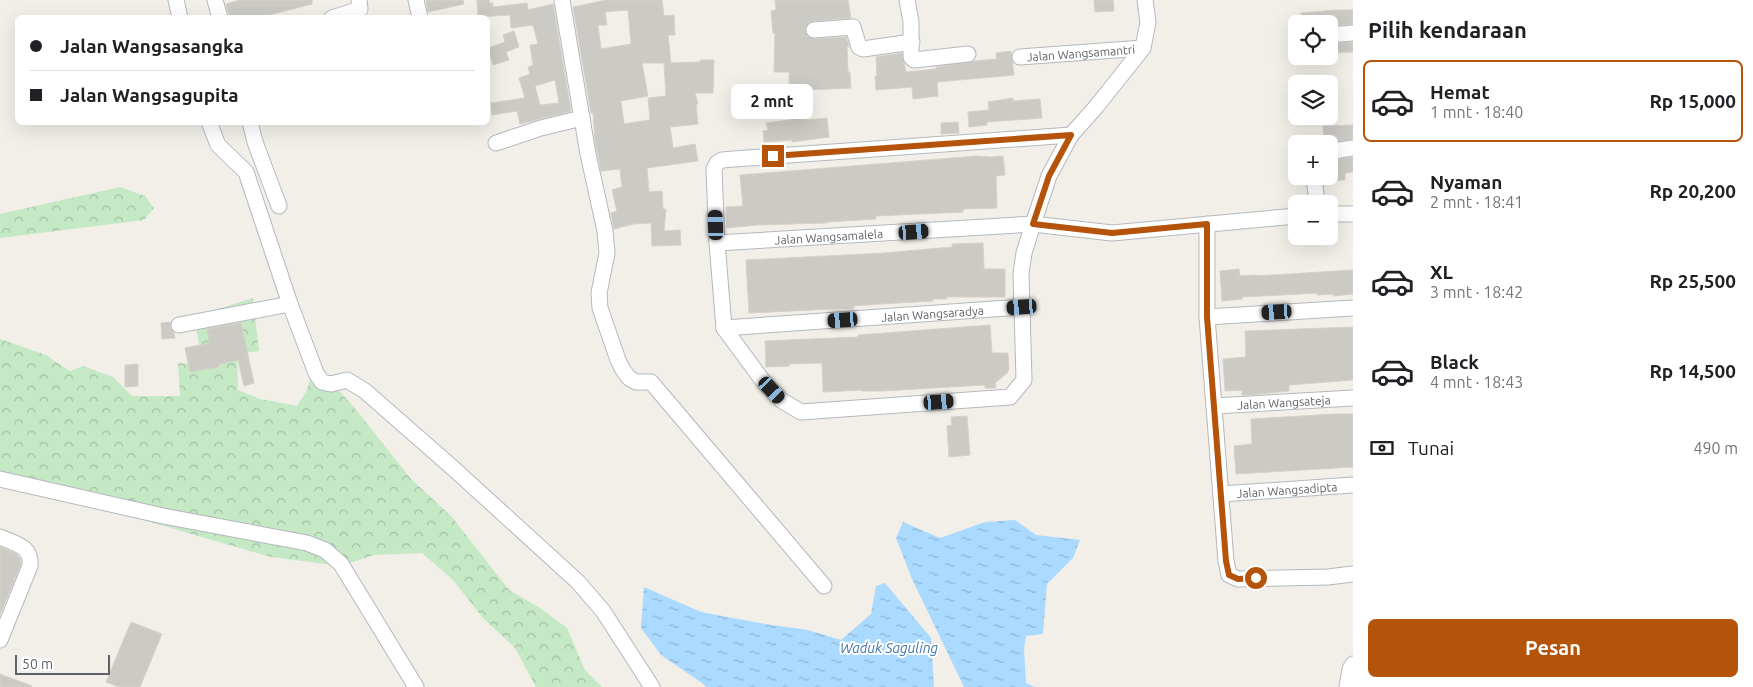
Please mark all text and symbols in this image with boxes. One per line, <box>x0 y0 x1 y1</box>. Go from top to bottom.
map controls <box>1288 15 1338 245</box>
button: locate <box>1288 15 1338 65</box>
text: Pilih kendaraan <box>1368 17 1527 42</box>
text: Jalan Wangsasangka <box>60 35 244 57</box>
street label: Jalan Wangsamantri <box>1026 42 1136 63</box>
button: layers <box>1288 75 1338 125</box>
icon: car <box>1370 79 1415 124</box>
text: Hemat <box>1430 81 1490 103</box>
text: Jalan Wangsagupita <box>60 84 239 106</box>
callout: 2 mnt <box>732 84 814 118</box>
text: Rp 15,000 <box>1649 90 1736 112</box>
text: 2 mnt <box>751 92 793 110</box>
text: 1 mnt · 18:40 <box>1430 103 1523 121</box>
button: + <box>1288 135 1338 185</box>
route end <box>762 145 784 167</box>
icon: car <box>1370 169 1415 214</box>
text: Nyaman <box>1430 171 1502 193</box>
text: Rp 20,200 <box>1649 180 1736 202</box>
text: 2 mnt · 18:41 <box>1430 193 1523 211</box>
button: − <box>1288 195 1338 245</box>
car <box>707 210 724 240</box>
car <box>898 223 929 241</box>
street label: Jalan Wangsamalela <box>774 227 884 246</box>
icon: car <box>1370 259 1415 304</box>
text: XL <box>1430 261 1453 283</box>
text: Rp 25,500 <box>1649 270 1736 292</box>
text: 3 mnt · 18:42 <box>1430 283 1523 301</box>
car <box>1006 298 1037 316</box>
street label: Jalan Wangsaradya <box>881 303 984 323</box>
car <box>1261 304 1292 320</box>
car <box>827 311 858 329</box>
icon: car <box>1370 349 1415 394</box>
text: Black <box>1430 351 1479 373</box>
text: Rp 14,500 <box>1649 360 1736 382</box>
text: 4 mnt · 18:43 <box>1430 373 1523 391</box>
car <box>756 374 787 406</box>
car <box>923 393 954 411</box>
street label: Jalan Wangsateja <box>1237 393 1331 411</box>
icon: cash <box>1368 434 1396 462</box>
text: Tunai <box>1408 437 1454 459</box>
text: 490 m <box>1693 439 1738 457</box>
street label: Jalan Wangsadipta <box>1236 480 1338 499</box>
route start <box>1245 567 1267 589</box>
button: Pesan <box>1368 619 1738 677</box>
water label: Waduk Saguling <box>840 640 938 656</box>
scale bar <box>15 652 110 675</box>
text: 50 m <box>22 656 53 672</box>

